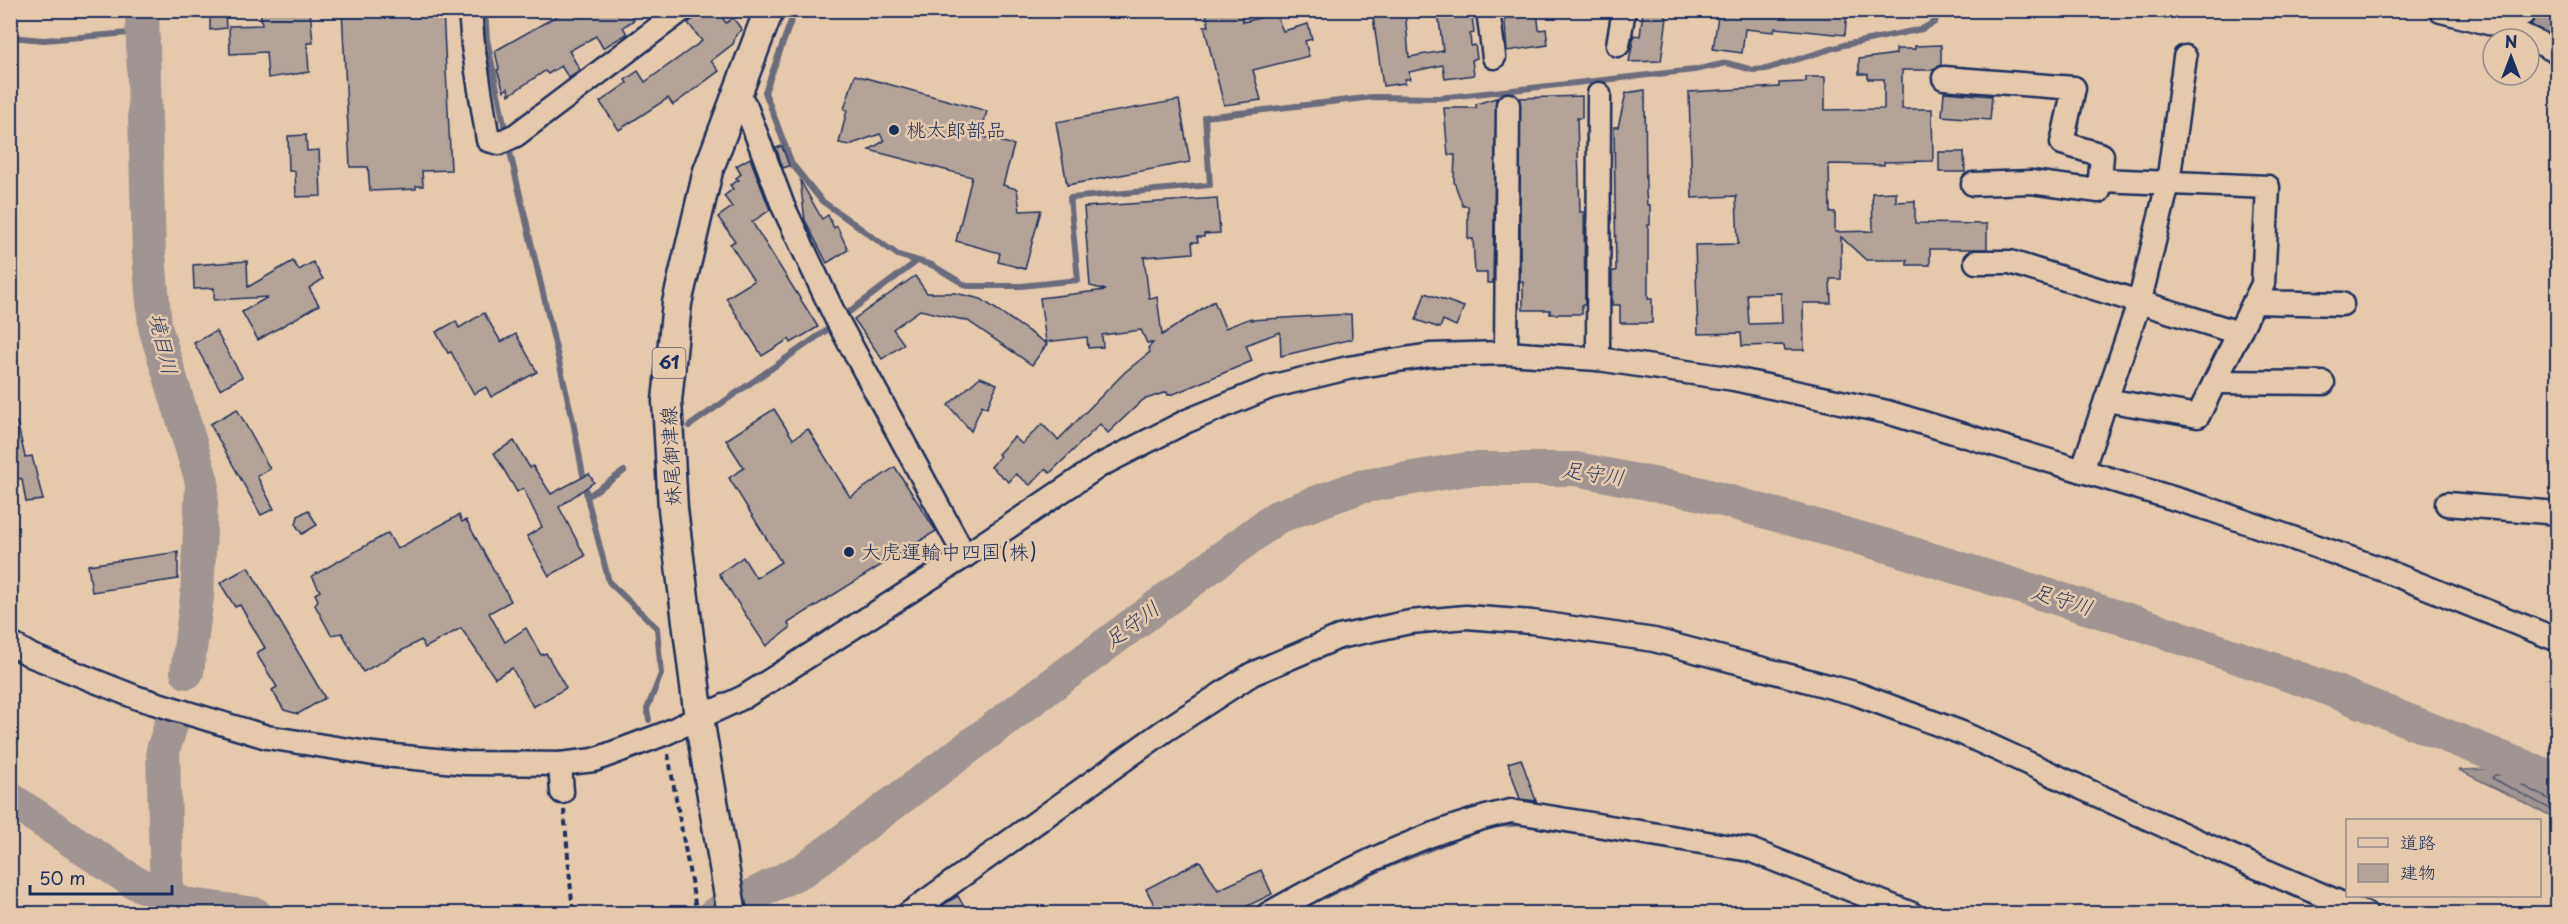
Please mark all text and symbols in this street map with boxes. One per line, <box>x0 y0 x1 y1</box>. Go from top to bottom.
north arrow <box>2481 27 2541 87</box>
text: N <box>2505 29 2517 53</box>
place label: 桃太郎部品 <box>906 114 1006 144</box>
marker: 桃太郎部品 <box>887 123 901 137</box>
water label: 境目川 <box>142 309 188 378</box>
road number: 61 <box>652 348 686 378</box>
street label: 妹尾御津線 <box>652 405 688 507</box>
water label: 足守川 <box>1560 452 1627 492</box>
place label: 大虎運輸中四国(株) <box>861 536 1037 566</box>
marker: 大虎運輸中四国(株) <box>842 545 856 559</box>
water label: 足守川 <box>2028 574 2097 623</box>
water label: 足守川 <box>1096 592 1166 655</box>
legend <box>2346 819 2541 897</box>
text: 道路 <box>2400 828 2436 855</box>
scale bar <box>30 858 172 896</box>
text: 建物 <box>2400 858 2436 885</box>
text: 50 m <box>39 864 86 891</box>

